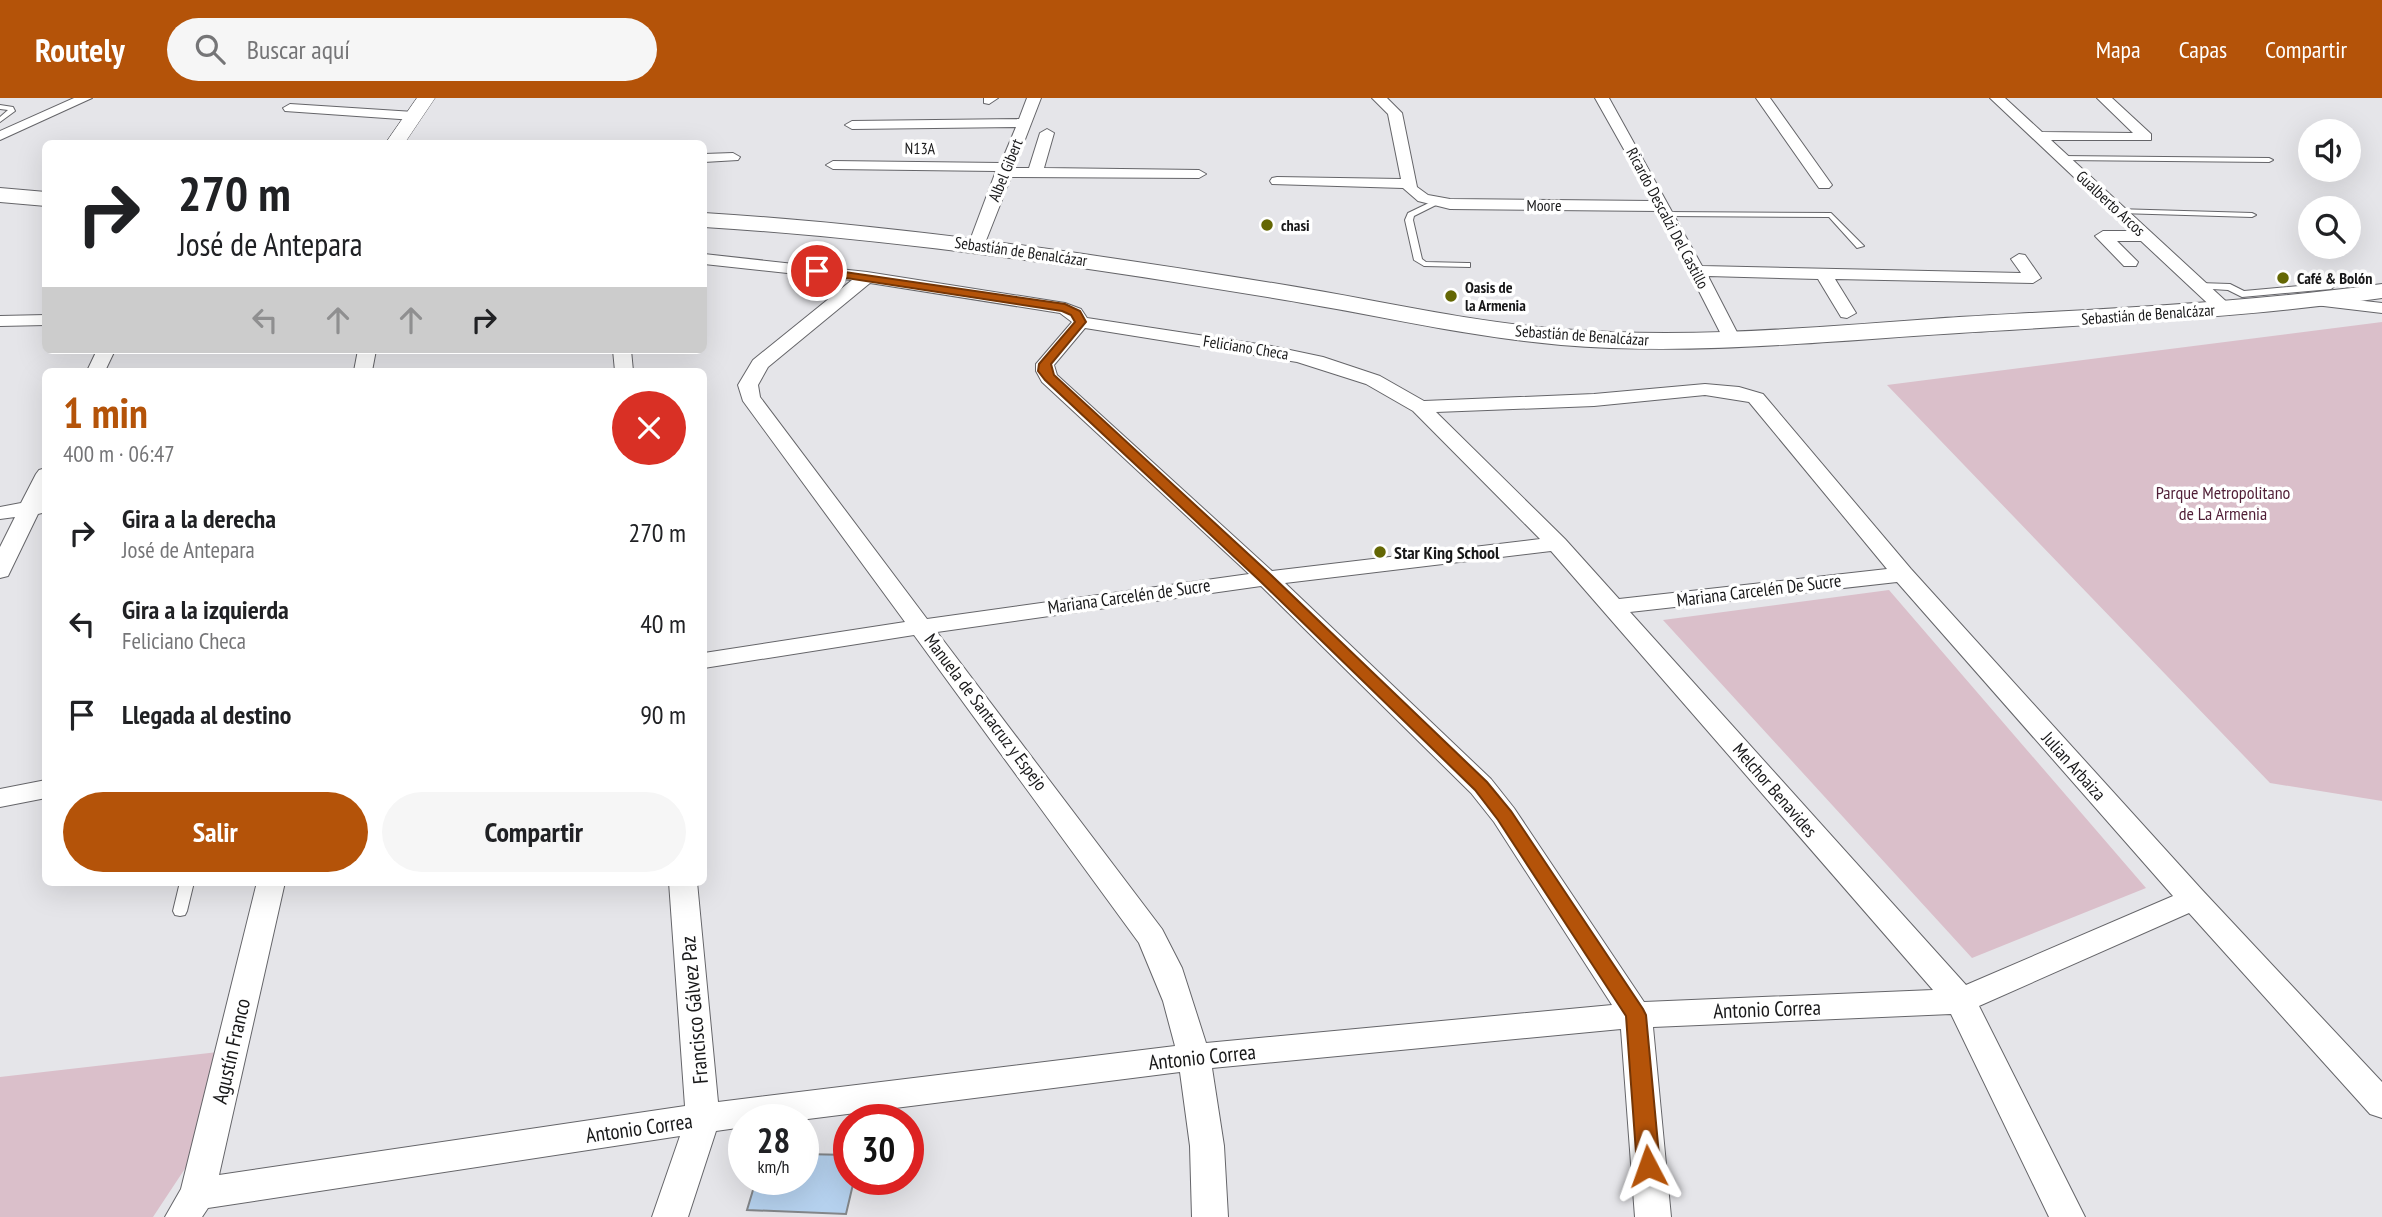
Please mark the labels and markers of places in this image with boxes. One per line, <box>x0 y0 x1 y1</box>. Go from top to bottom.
place label: chasi <box>1281 215 1310 235</box>
marker: chasi <box>1259 217 1275 233</box>
pin <box>787 241 847 301</box>
place label: Café & Bolón <box>2297 268 2372 288</box>
marker: Café & Bolón <box>2275 270 2291 286</box>
place label: Oasis de la Armenia <box>1465 277 1526 315</box>
marker: Oasis de la Armenia <box>1443 288 1459 304</box>
place label: Star King School <box>1394 541 1500 564</box>
marker: Star King School <box>1372 544 1388 560</box>

